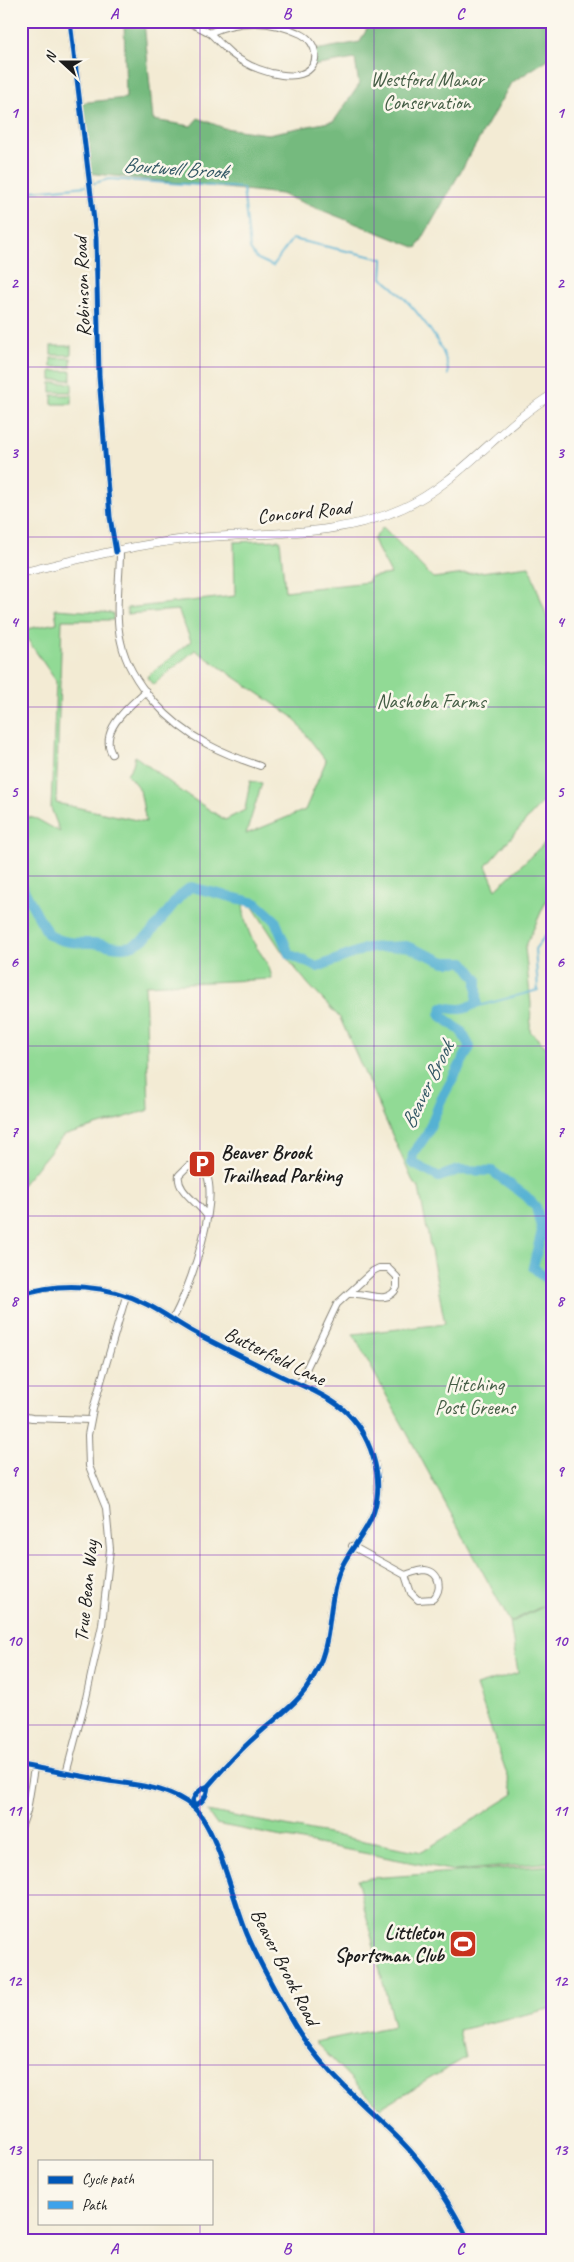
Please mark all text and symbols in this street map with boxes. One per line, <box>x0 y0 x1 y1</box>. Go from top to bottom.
text: A <box>110 4 120 24</box>
text: B <box>283 4 293 24</box>
text: C <box>456 4 466 24</box>
north arrow <box>38 38 88 88</box>
text: N <box>41 48 61 65</box>
park label: Westford Manor Conservation <box>370 67 485 115</box>
text: 1 <box>10 103 19 123</box>
text: 1 <box>556 103 565 123</box>
water label: Boutwell Brook <box>122 151 232 185</box>
street label: Robinson Road <box>68 233 96 338</box>
text: 2 <box>10 273 19 293</box>
text: 2 <box>556 273 565 293</box>
text: 3 <box>10 443 19 463</box>
text: 3 <box>556 443 565 463</box>
street label: Concord Road <box>256 494 355 529</box>
text: 4 <box>10 612 19 632</box>
text: 4 <box>556 612 565 632</box>
park label: Nashoba Farms <box>377 689 488 714</box>
text: 5 <box>11 782 20 802</box>
text: 5 <box>557 782 566 802</box>
text: 6 <box>10 952 19 972</box>
text: 6 <box>556 952 565 972</box>
water label: Beaver Brook <box>395 1034 461 1133</box>
text: 7 <box>10 1122 19 1142</box>
text: 7 <box>556 1122 565 1142</box>
place label: Beaver Brook Trailhead Parking <box>221 1140 343 1188</box>
parking icon: Beaver Brook Trailhead Parking <box>187 1149 217 1179</box>
text: 8 <box>10 1291 19 1311</box>
text: 8 <box>556 1291 565 1311</box>
street label: Butterfield Lane <box>220 1321 331 1392</box>
park label: Hitching Post Greens <box>435 1372 517 1420</box>
text: 9 <box>10 1461 19 1481</box>
text: 9 <box>556 1461 565 1481</box>
street label: True Bean Way <box>68 1538 104 1643</box>
text: 10 <box>7 1631 23 1651</box>
text: 10 <box>553 1631 569 1651</box>
text: 11 <box>7 1801 23 1821</box>
text: 11 <box>553 1801 569 1821</box>
street label: Beaver Brook Road <box>245 1904 327 2032</box>
place label: Littleton Sportsman Club <box>335 1920 445 1968</box>
sports icon: Littleton Sportsman Club <box>448 1929 478 1959</box>
text: 12 <box>7 1971 23 1991</box>
text: 12 <box>553 1971 569 1991</box>
text: 13 <box>7 2140 23 2160</box>
text: 13 <box>553 2140 569 2160</box>
legend <box>38 2160 212 2224</box>
text: Cycle path <box>82 2170 134 2189</box>
text: Path <box>82 2196 108 2215</box>
text: A <box>110 2239 120 2259</box>
text: B <box>283 2239 293 2259</box>
text: C <box>456 2239 466 2259</box>

